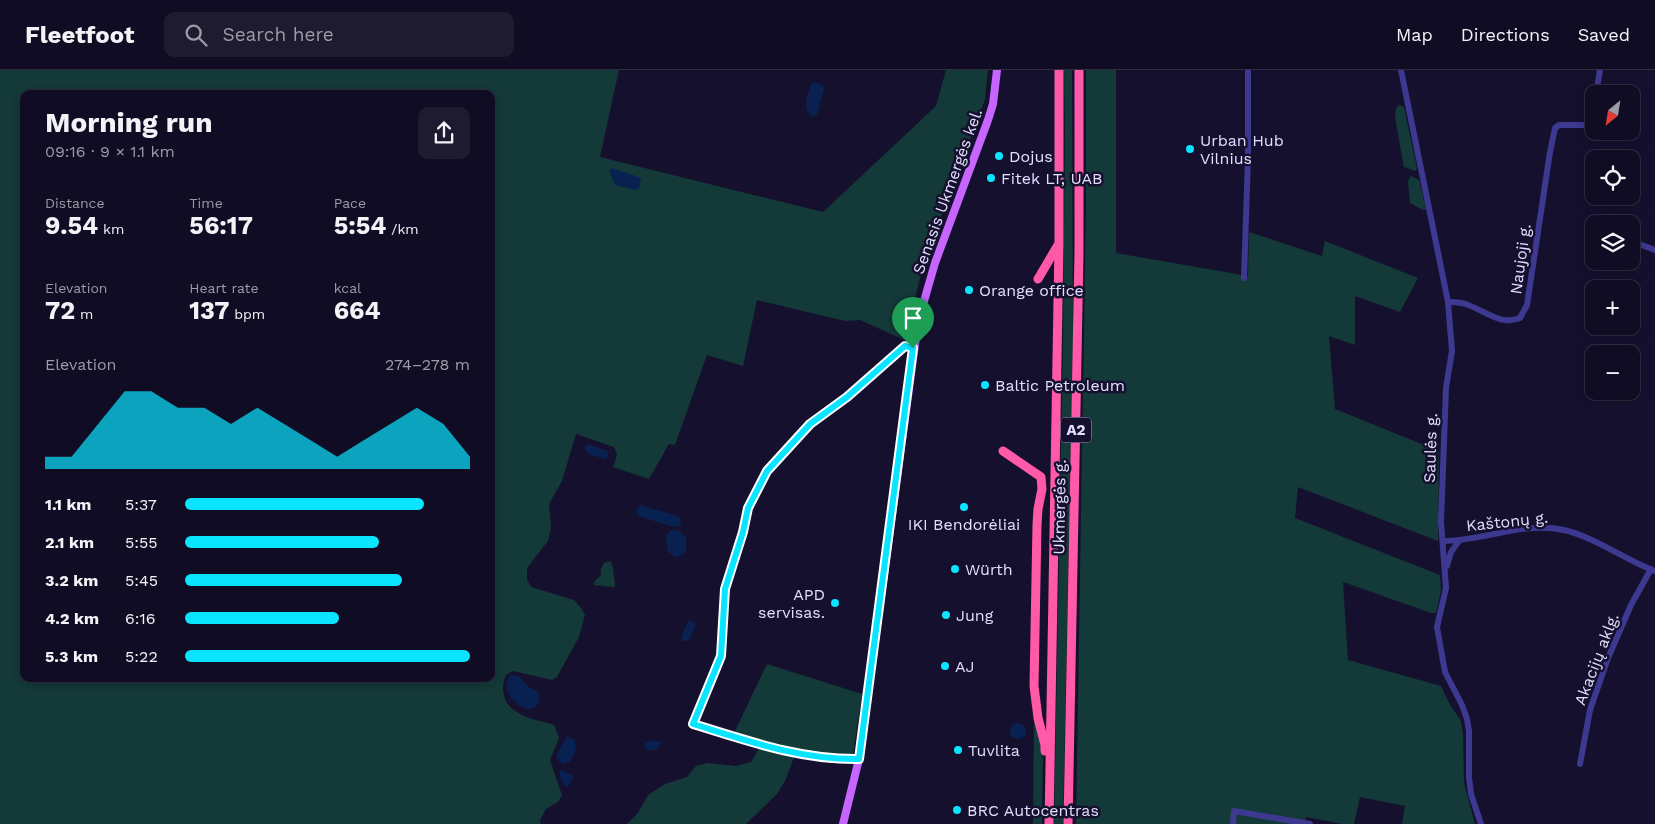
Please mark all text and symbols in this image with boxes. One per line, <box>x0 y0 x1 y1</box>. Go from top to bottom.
search box <box>164 12 514 57</box>
text: Fleetfoot <box>25 21 134 49</box>
icon: search <box>182 21 210 49</box>
text: Search here <box>222 23 334 46</box>
text: Map <box>1396 24 1433 45</box>
text: Directions <box>1461 24 1550 45</box>
text: Saved <box>1578 24 1630 45</box>
north arrow <box>1585 85 1640 140</box>
map controls <box>1585 85 1640 400</box>
text: Morning run <box>45 106 213 139</box>
street label: Senasis Ukmergės kel. <box>909 106 986 277</box>
button: share <box>418 107 470 159</box>
place label: Urban Hub Vilnius <box>1200 131 1284 168</box>
text: 09:16 · 9 × 1.1 km <box>45 142 175 161</box>
marker: Urban Hub Vilnius <box>1184 143 1196 155</box>
place label: Dojus <box>1009 147 1053 166</box>
marker: Dojus <box>993 150 1005 162</box>
button: locate <box>1585 150 1640 205</box>
place label: Fitek LT, UAB <box>1001 169 1102 188</box>
marker: Fitek LT, UAB <box>985 172 997 184</box>
text: Distance <box>45 195 105 211</box>
text: Time <box>189 195 223 211</box>
text: Pace <box>334 195 366 211</box>
text: 9.54 <box>45 211 98 240</box>
text: 56:17 <box>189 211 253 240</box>
text: 5:54 <box>334 211 387 240</box>
button: layers <box>1585 215 1640 270</box>
text: km <box>98 221 124 237</box>
text: /km <box>387 221 419 237</box>
street label: Naujoji g. <box>1506 223 1535 296</box>
text: Elevation <box>45 280 108 296</box>
text: Heart rate <box>189 280 259 296</box>
text: kcal <box>334 280 361 296</box>
button: + <box>1585 280 1640 335</box>
place label: Orange office <box>979 281 1084 300</box>
marker: Orange office <box>963 284 975 296</box>
text: 72 <box>45 296 75 325</box>
text: 137 <box>189 296 229 325</box>
text: 664 <box>334 296 381 325</box>
pin <box>892 297 934 348</box>
icon: arrive <box>899 304 927 332</box>
text: m <box>75 306 93 322</box>
text: bpm <box>229 306 265 322</box>
button: − <box>1585 345 1640 400</box>
text: Elevation <box>45 355 116 374</box>
text: 274–278 m <box>385 355 470 374</box>
place label: Baltic Petroleum <box>995 376 1125 395</box>
marker: Baltic Petroleum <box>979 379 991 391</box>
street label: Saulės g. <box>1420 413 1441 483</box>
road number: A2 <box>1061 418 1091 442</box>
street label: Ukmergės g. <box>1049 459 1070 555</box>
text: 1.1 km <box>45 495 91 514</box>
text: 5:37 <box>125 495 157 514</box>
marker: IKI Bendorėliai <box>958 501 970 513</box>
street label: Kaštonų g. <box>1465 508 1549 535</box>
place label: IKI Bendorėliai <box>908 515 1020 534</box>
text: 2.1 km <box>45 533 94 552</box>
text: 5:55 <box>125 533 158 552</box>
place label: Würth <box>965 560 1013 579</box>
marker: Würth <box>949 563 961 575</box>
text: 3.2 km <box>45 571 98 590</box>
text: 5:45 <box>125 571 158 590</box>
place label: APD servisas. <box>758 585 825 622</box>
marker: APD servisas. <box>829 597 841 609</box>
place label: Jung <box>956 606 994 625</box>
text: 4.2 km <box>45 609 99 628</box>
text: 6:16 <box>125 609 155 628</box>
marker: Jung <box>940 609 952 621</box>
street label: Akacijų aklg. <box>1570 610 1623 708</box>
text: 5.3 km <box>45 647 98 666</box>
text: 5:22 <box>125 647 158 666</box>
place label: AJ <box>955 657 975 676</box>
marker: AJ <box>939 660 951 672</box>
place label: Tuvlita <box>968 741 1020 760</box>
marker: Tuvlita <box>952 744 964 756</box>
place label: BRC Autocentras <box>967 801 1099 820</box>
marker: BRC Autocentras <box>951 804 963 816</box>

